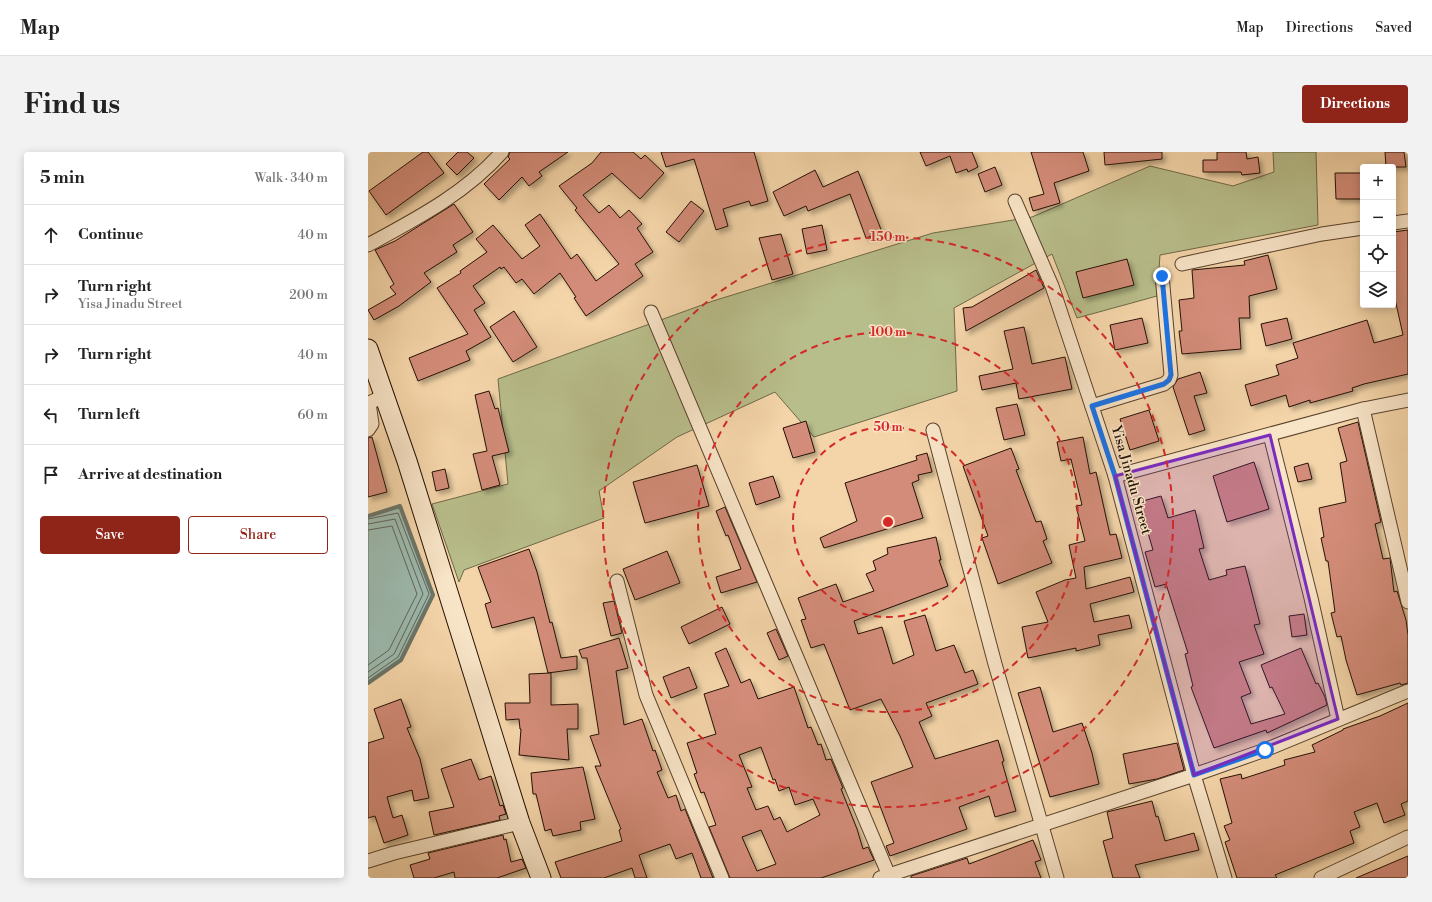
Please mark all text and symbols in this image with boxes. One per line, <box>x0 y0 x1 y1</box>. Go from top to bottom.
text: Map <box>20 16 60 40</box>
text: Map <box>1236 19 1264 37</box>
text: Directions <box>1286 19 1353 37</box>
text: Saved <box>1375 19 1412 37</box>
button: Directions <box>1302 85 1408 123</box>
text: Find us <box>24 87 120 122</box>
map controls <box>1360 164 1396 308</box>
button: + <box>1360 164 1396 200</box>
text: 5 min <box>40 167 85 189</box>
text: Walk · 340 m <box>255 170 328 186</box>
button: − <box>1360 200 1396 236</box>
icon: ahead <box>40 224 62 246</box>
text: Continue <box>78 225 143 244</box>
text: 40 m <box>298 227 328 243</box>
text: 150 m <box>871 230 905 245</box>
button: locate <box>1360 236 1396 272</box>
route end <box>1153 267 1171 285</box>
button: layers <box>1360 272 1396 308</box>
text: Turn right <box>78 277 152 296</box>
icon: right <box>40 284 62 306</box>
text: 200 m <box>289 287 328 303</box>
text: Yisa Jinadu Street <box>78 296 183 312</box>
text: 100 m <box>870 325 906 340</box>
icon: right <box>40 344 62 366</box>
text: Turn right <box>78 345 152 364</box>
text: 40 m <box>298 347 328 363</box>
icon: left <box>40 404 62 426</box>
text: Turn left <box>78 405 140 424</box>
text: 60 m <box>297 407 328 423</box>
text: 50 m <box>873 420 903 435</box>
street label: Yisa Jinadu Street <box>1107 422 1155 537</box>
icon: arrive <box>40 464 62 486</box>
text: Arrive at destination <box>78 465 222 484</box>
centre of rings <box>881 515 895 529</box>
button: Save <box>40 516 180 554</box>
button: Share <box>188 516 328 554</box>
route start <box>1256 741 1274 759</box>

